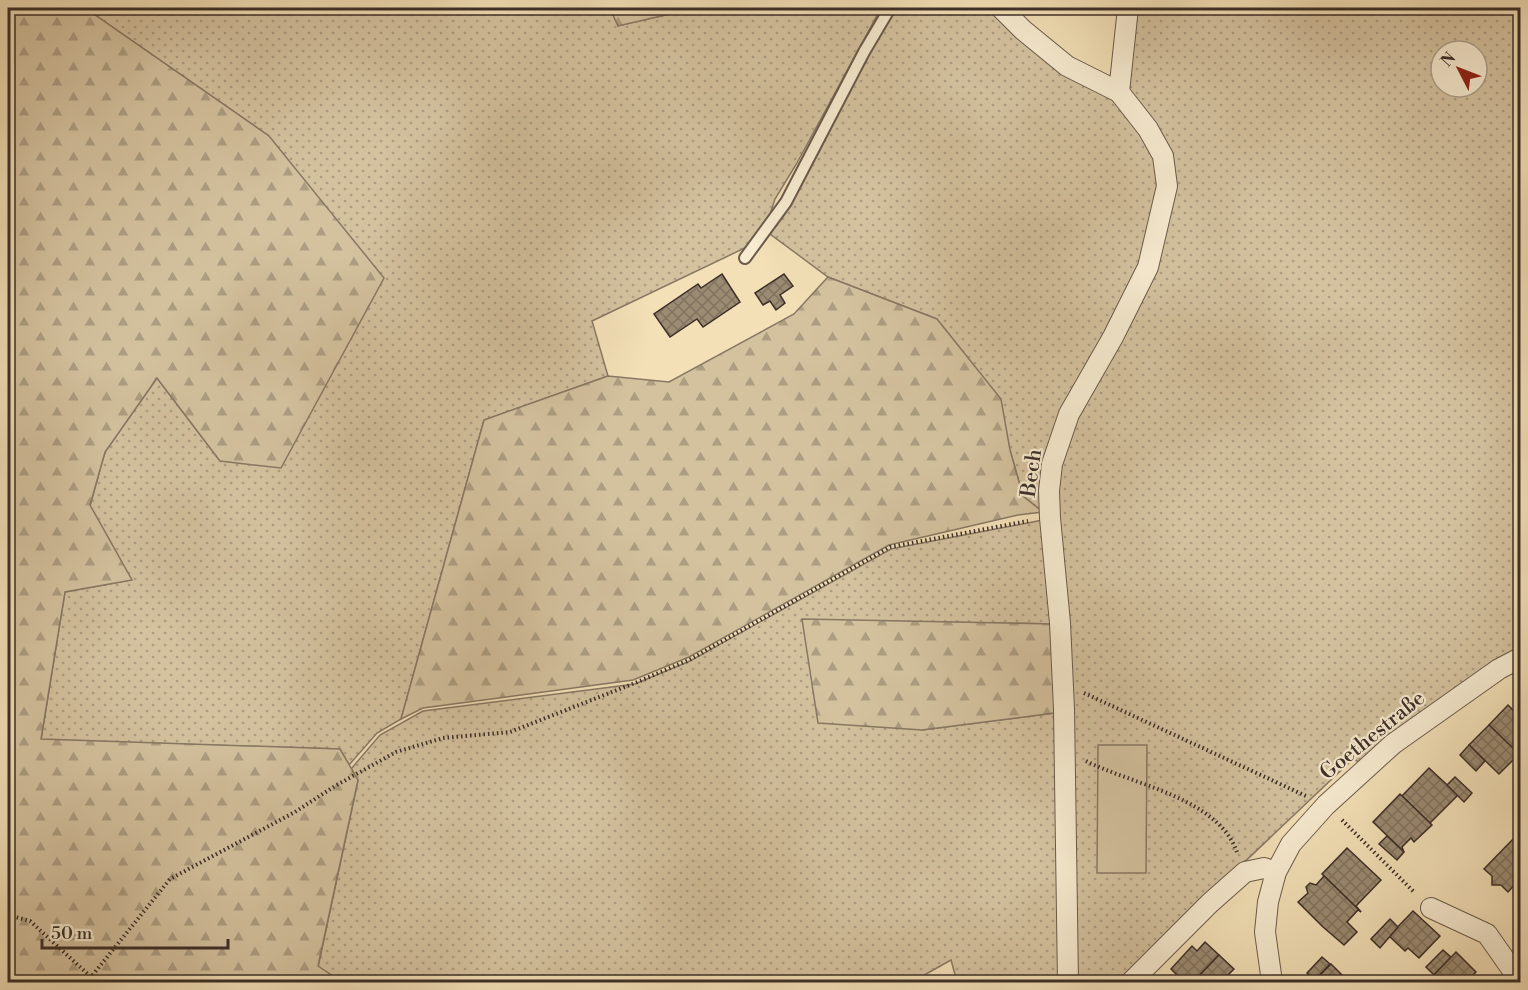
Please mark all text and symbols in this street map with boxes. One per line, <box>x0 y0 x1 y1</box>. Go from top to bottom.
north arrow <box>1429 39 1489 99</box>
text: N <box>1437 48 1460 71</box>
street label: Bech <box>1016 447 1048 500</box>
street label: Goethestraße <box>1315 686 1430 786</box>
scale bar <box>42 912 228 950</box>
text: 50 m <box>51 922 93 945</box>

